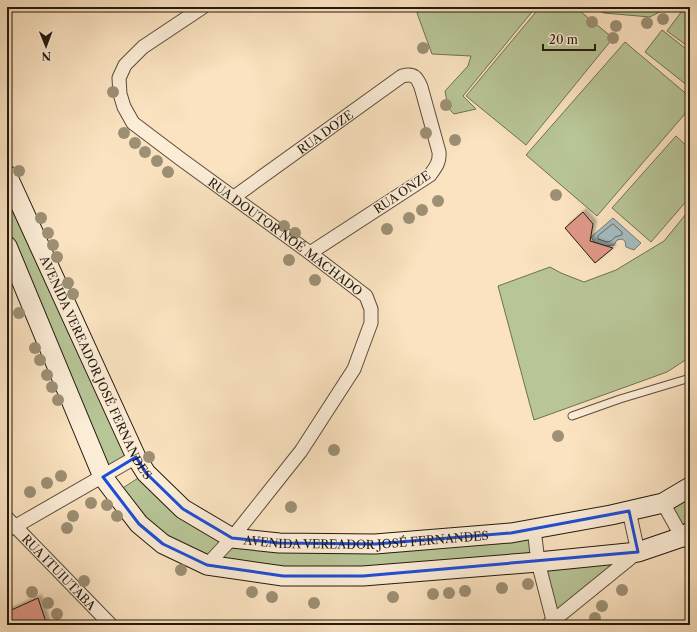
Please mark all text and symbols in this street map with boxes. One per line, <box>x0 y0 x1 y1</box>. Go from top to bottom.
north arrow <box>26 26 66 66</box>
scale bar <box>543 26 595 52</box>
text: 20 m <box>549 32 578 47</box>
text: N <box>41 49 51 63</box>
street label: RUA DOZE <box>294 106 356 157</box>
street label: RUA ONZE <box>371 168 433 216</box>
street label: RUA DOUTOR NOÉ MACHADO <box>206 174 366 298</box>
street label: AVENIDA VEREADOR JOSÉ FERNANDES <box>37 252 155 482</box>
street label: AVENIDA VEREADOR JOSÉ FERNANDES <box>242 527 489 552</box>
street label: RUA ITUIUTABA <box>19 531 100 614</box>

